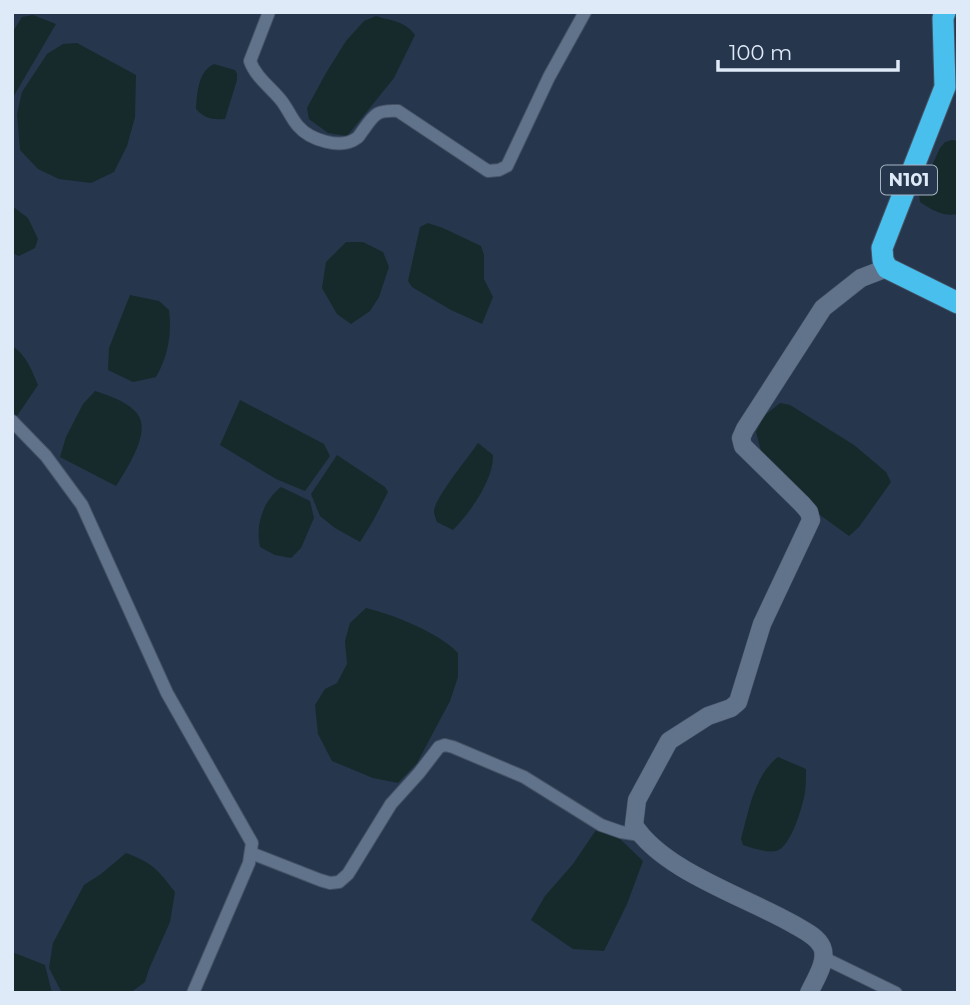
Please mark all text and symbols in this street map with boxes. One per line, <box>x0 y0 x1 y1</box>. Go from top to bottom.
scale bar <box>718 28 898 72</box>
text: 100 m <box>729 40 792 65</box>
road number: N101 <box>881 166 937 195</box>

